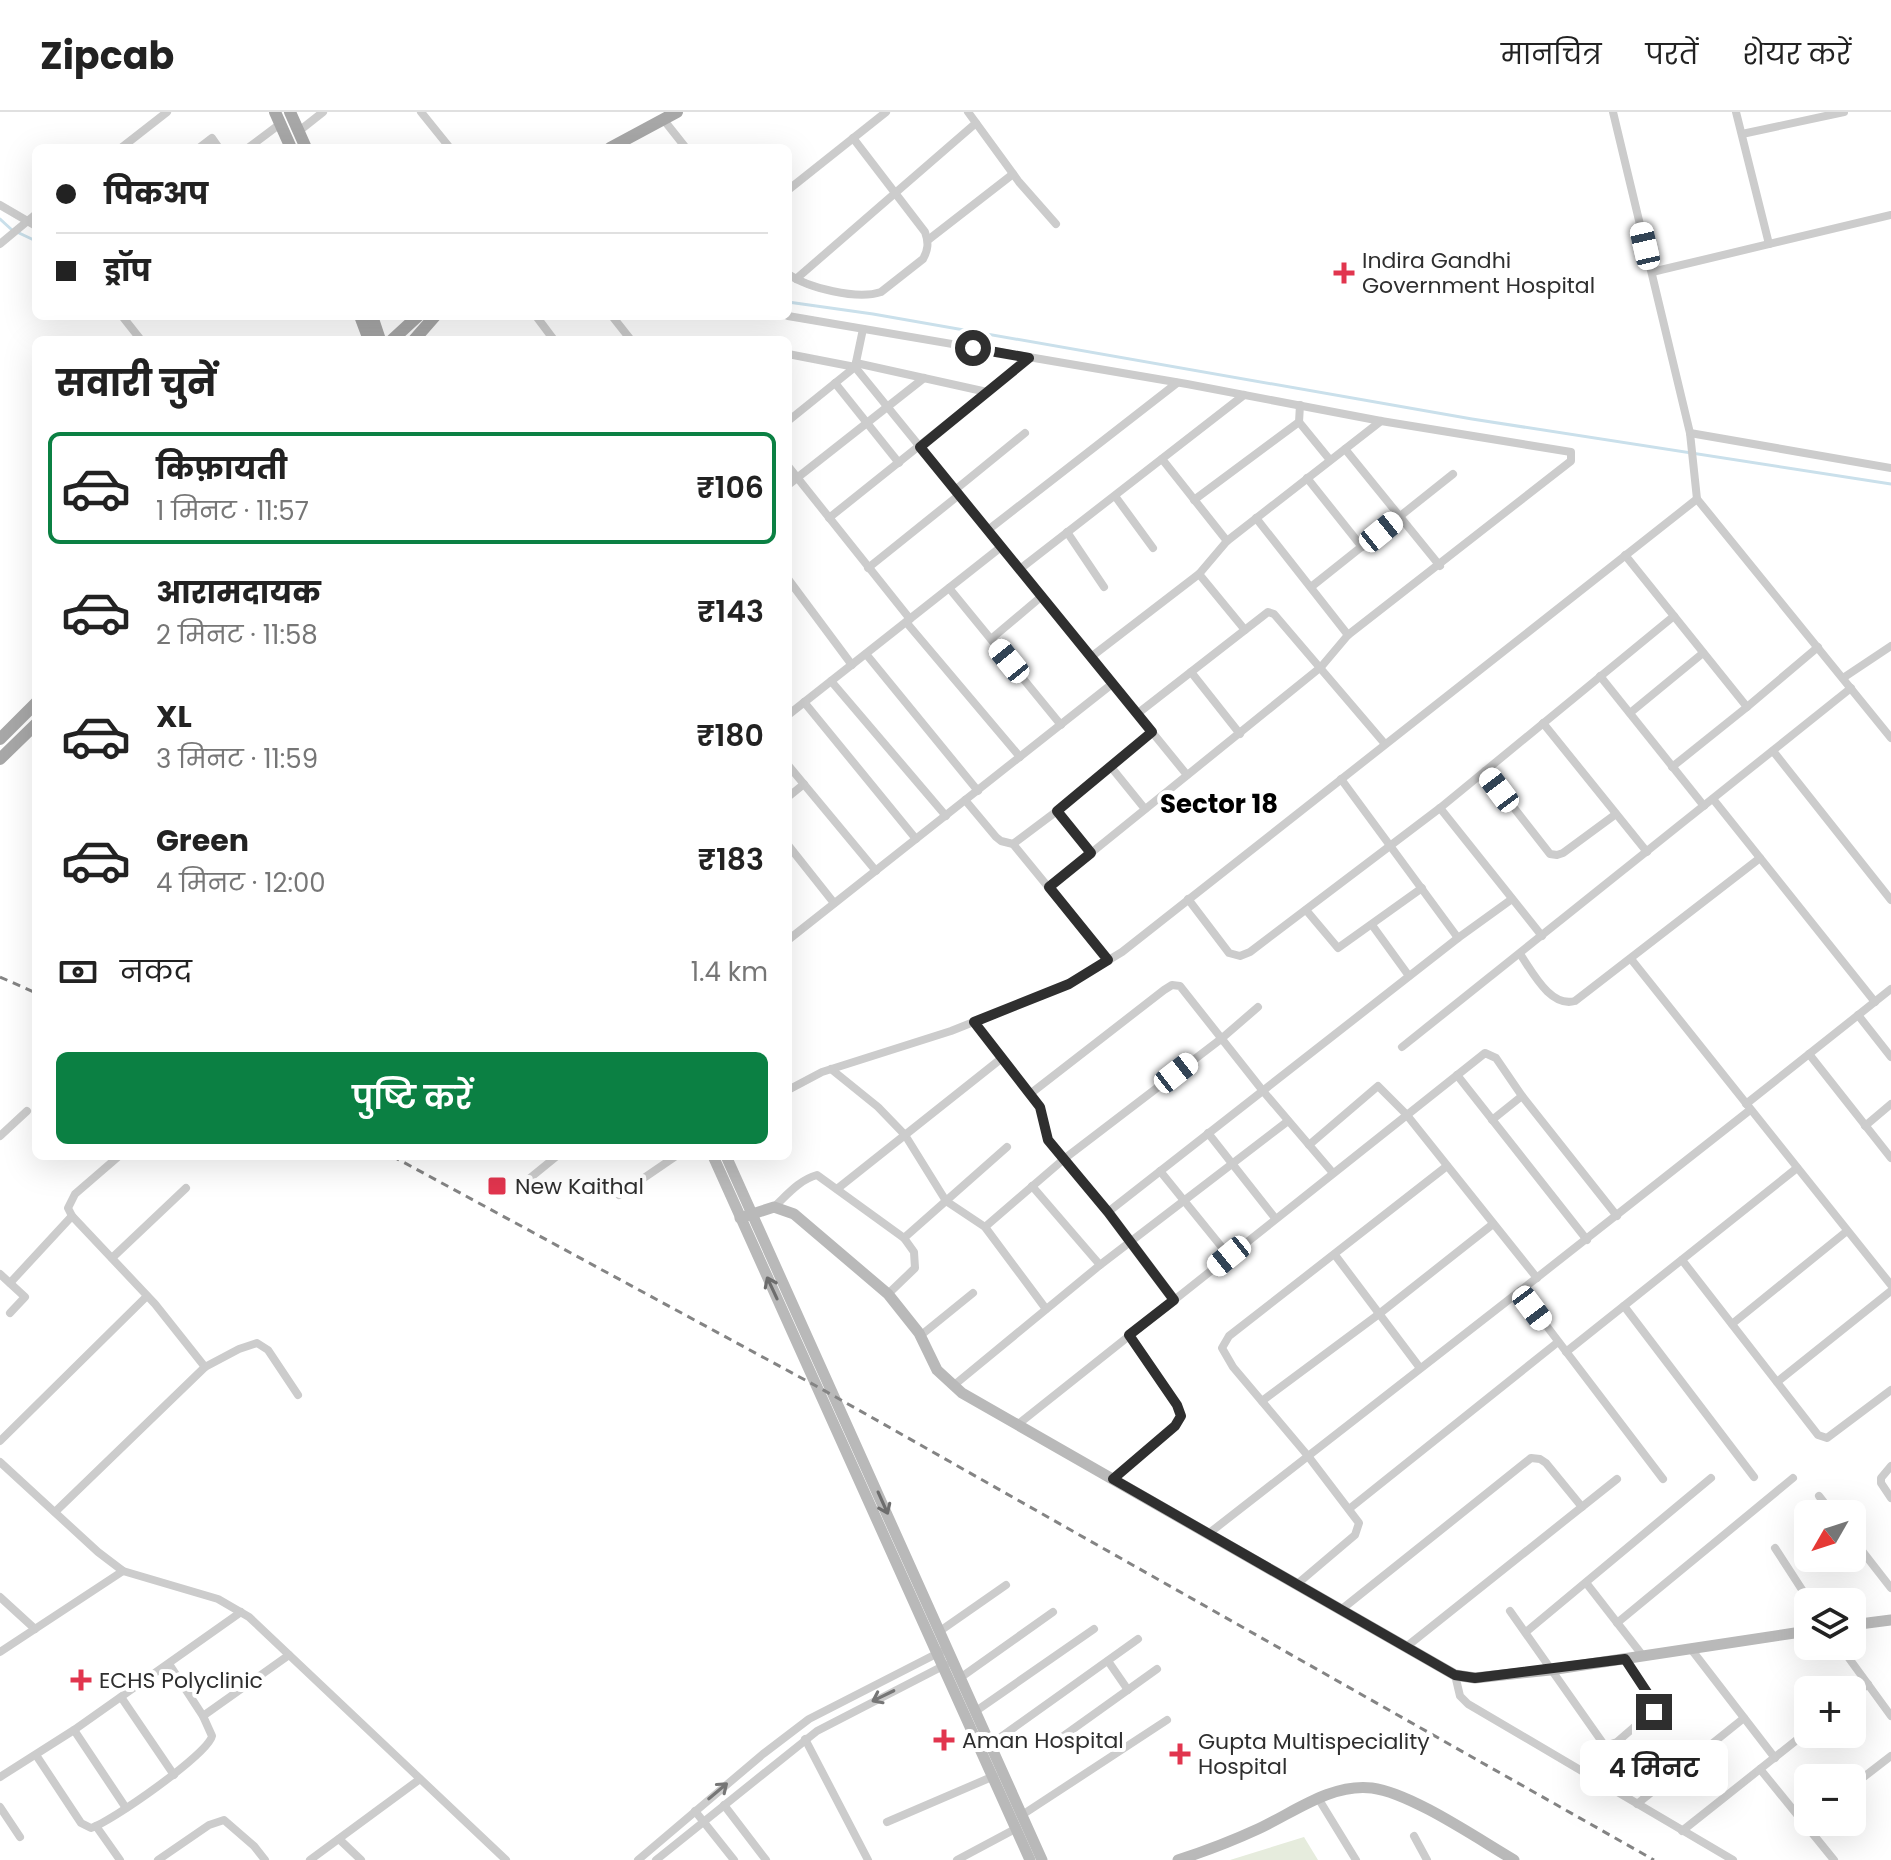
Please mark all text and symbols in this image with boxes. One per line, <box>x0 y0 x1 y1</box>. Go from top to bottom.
text: Zipcab <box>40 29 174 82</box>
text: मानचित्र <box>1501 35 1602 74</box>
text: परतें <box>1646 35 1698 74</box>
text: शेयर करें <box>1742 35 1851 74</box>
text: पिकअप <box>104 172 208 215</box>
car <box>1628 220 1662 272</box>
place label: Indira Gandhi Government Hospital <box>1362 245 1595 301</box>
text: ड्रॉप <box>104 249 151 292</box>
marker: Indira Gandhi Government Hospital <box>1333 262 1355 284</box>
route start <box>955 330 991 366</box>
text: सवारी चुनें <box>56 358 216 409</box>
text: किफ़ायती <box>156 447 287 490</box>
icon: car <box>60 452 132 524</box>
text: ₹106 <box>696 466 764 509</box>
text: 1 मिनट · 11:57 <box>156 493 309 529</box>
car <box>1355 508 1407 556</box>
text: आरामदायक <box>156 571 321 614</box>
icon: car <box>60 576 132 648</box>
text: ₹143 <box>697 590 764 633</box>
text: 2 मिनट · 11:58 <box>156 617 318 653</box>
car <box>985 635 1033 687</box>
text: XL <box>156 695 192 738</box>
icon: car <box>60 700 132 772</box>
text: ₹180 <box>696 714 764 757</box>
text: 3 मिनट · 11:59 <box>156 741 318 777</box>
car <box>1475 764 1523 816</box>
district label: Sector 18 <box>1160 786 1278 822</box>
text: Green <box>156 819 249 862</box>
icon: car <box>60 824 132 896</box>
text: ₹183 <box>698 838 764 881</box>
text: 4 मिनट · 12:00 <box>156 865 326 901</box>
icon: cash <box>56 950 100 994</box>
text: नकद <box>120 950 192 993</box>
text: 1.4 km <box>691 954 768 990</box>
car <box>1150 1049 1202 1097</box>
button: पुष्टि करें <box>56 1052 768 1144</box>
place label: New Kaithal <box>515 1171 644 1202</box>
marker: New Kaithal <box>486 1175 508 1197</box>
car <box>1203 1232 1255 1280</box>
one-way arrow <box>764 1277 779 1301</box>
car <box>1508 1282 1556 1334</box>
one-way arrow <box>876 1491 891 1515</box>
north arrow <box>1794 1500 1866 1572</box>
map controls <box>1794 1500 1866 1836</box>
button: layers <box>1794 1588 1866 1660</box>
place label: ECHS Polyclinic <box>99 1665 263 1696</box>
marker: ECHS Polyclinic <box>70 1669 92 1691</box>
button: + <box>1794 1676 1866 1748</box>
one-way arrow <box>872 1689 896 1704</box>
route end <box>1636 1694 1672 1730</box>
place label: Aman Hospital <box>962 1725 1124 1756</box>
place label: Gupta Multispeciality Hospital <box>1198 1726 1430 1782</box>
marker: Aman Hospital <box>933 1729 955 1751</box>
callout: 4 मिनट <box>1580 1740 1728 1796</box>
marker: Gupta Multispeciality Hospital <box>1169 1743 1191 1765</box>
text: 4 मिनट <box>1609 1750 1699 1786</box>
button: − <box>1794 1764 1866 1836</box>
one-way arrow <box>708 1782 728 1800</box>

